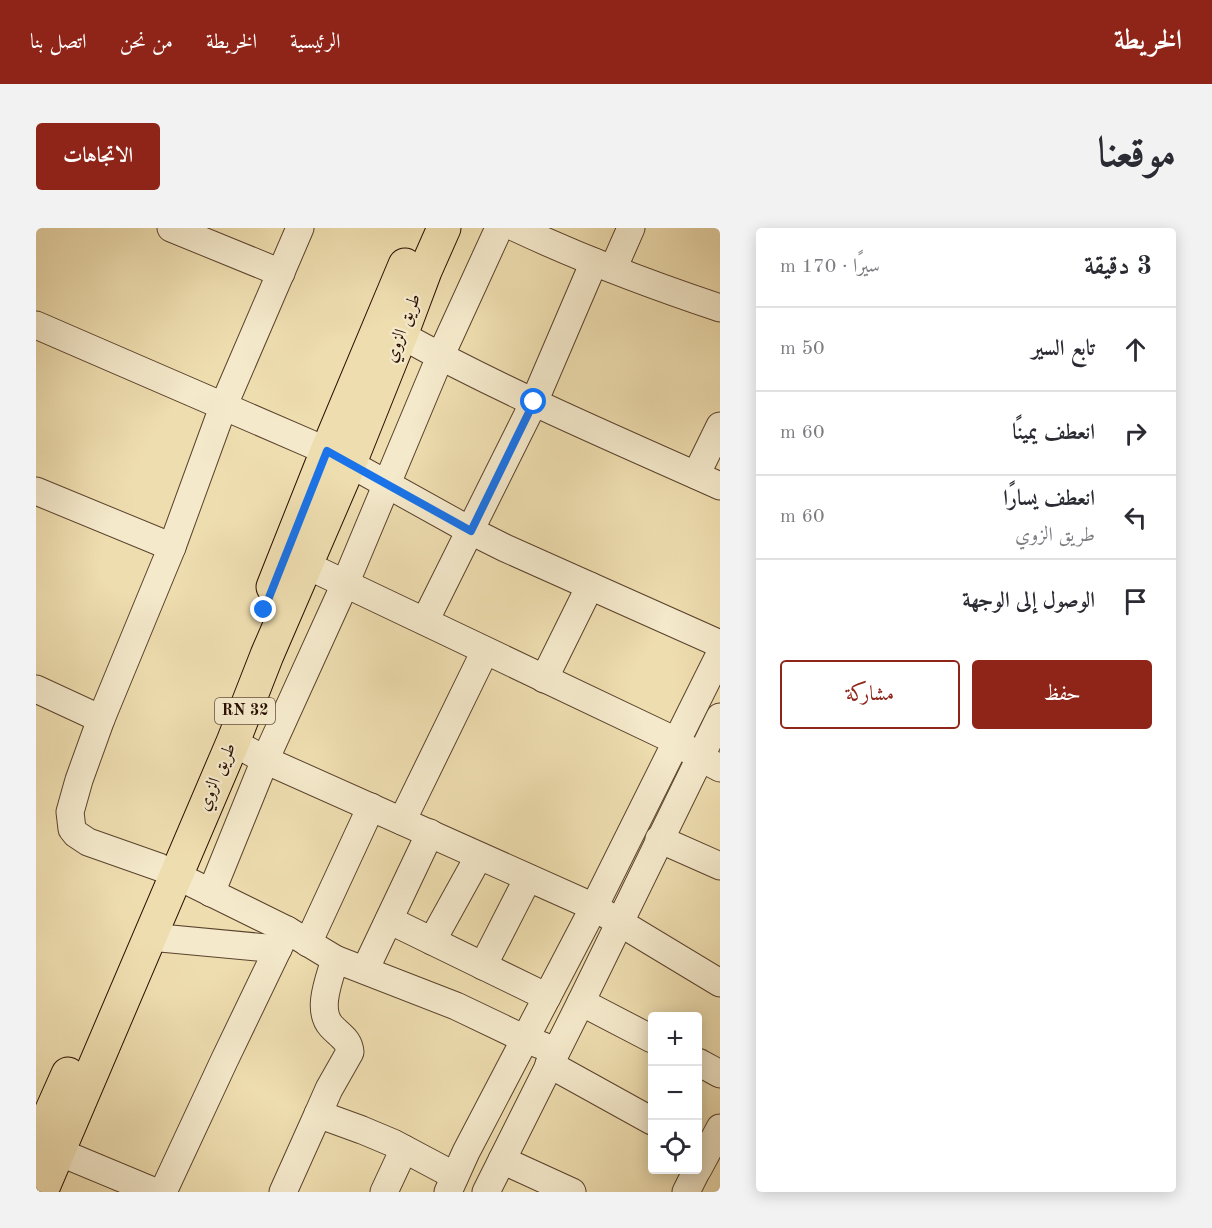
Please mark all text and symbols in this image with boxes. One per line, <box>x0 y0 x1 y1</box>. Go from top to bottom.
text: الخريطة <box>1114 28 1182 56</box>
text: اتصل بنا <box>30 32 87 53</box>
text: من نحن <box>120 32 173 53</box>
text: الخريطة <box>206 32 257 53</box>
text: الرئيسية <box>290 32 341 53</box>
button: الاتجاهات <box>36 123 160 190</box>
text: موقعنا <box>1098 134 1176 176</box>
text: 3 دقيقة <box>1084 254 1152 280</box>
text: سيرًا · 170 m <box>780 257 880 277</box>
street label: طريق الزوي <box>382 291 429 367</box>
icon: ahead <box>1119 333 1152 366</box>
text: تابع السير <box>1031 338 1095 360</box>
text: 50 m <box>780 339 825 359</box>
route start <box>520 388 546 414</box>
icon: right <box>1119 417 1152 450</box>
text: انعطف يمينًا <box>1012 422 1095 444</box>
text: 60 m <box>780 423 825 443</box>
text: انعطف يسارًا <box>1003 488 1095 510</box>
icon: left <box>1119 501 1152 534</box>
text: 60 m <box>780 507 825 527</box>
text: طريق الزوي <box>1015 526 1095 546</box>
icon: arrive <box>1119 585 1152 618</box>
text: الوصول إلى الوجهة <box>962 590 1095 612</box>
route end <box>250 596 276 622</box>
button: مشاركة <box>780 660 960 729</box>
button: حفظ <box>972 660 1152 729</box>
road number: RN 32 <box>215 698 275 724</box>
street label: طريق الزوي <box>195 740 244 816</box>
map controls <box>648 1012 702 1174</box>
button: + <box>648 1012 702 1066</box>
button: − <box>648 1066 702 1120</box>
button: locate <box>648 1120 702 1174</box>

